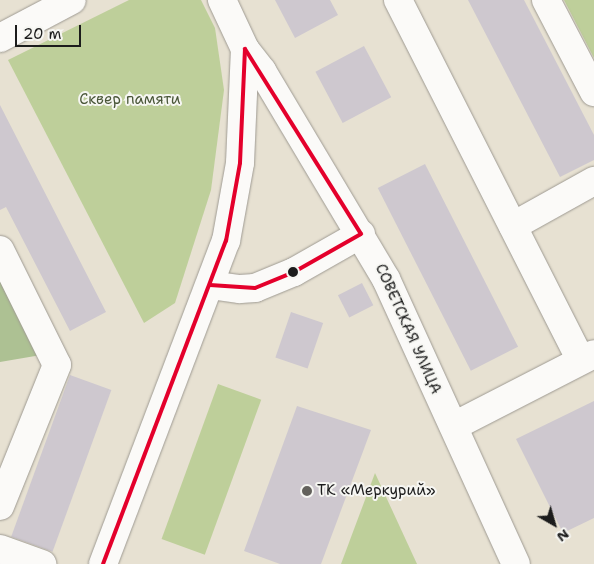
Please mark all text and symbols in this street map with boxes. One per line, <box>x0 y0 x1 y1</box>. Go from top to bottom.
scale bar <box>18 15 84 47</box>
text: 20 m <box>23 24 62 44</box>
park label: Сквер памяти <box>79 91 181 109</box>
street label: СОВЕТСКАЯ УЛИЦА <box>371 261 445 397</box>
unlabelled marker <box>288 267 298 277</box>
place label: ТК «Меркурий» <box>317 482 435 500</box>
marker: ТК «Меркурий» <box>301 485 313 497</box>
north arrow <box>529 499 579 549</box>
text: N <box>553 525 573 546</box>

